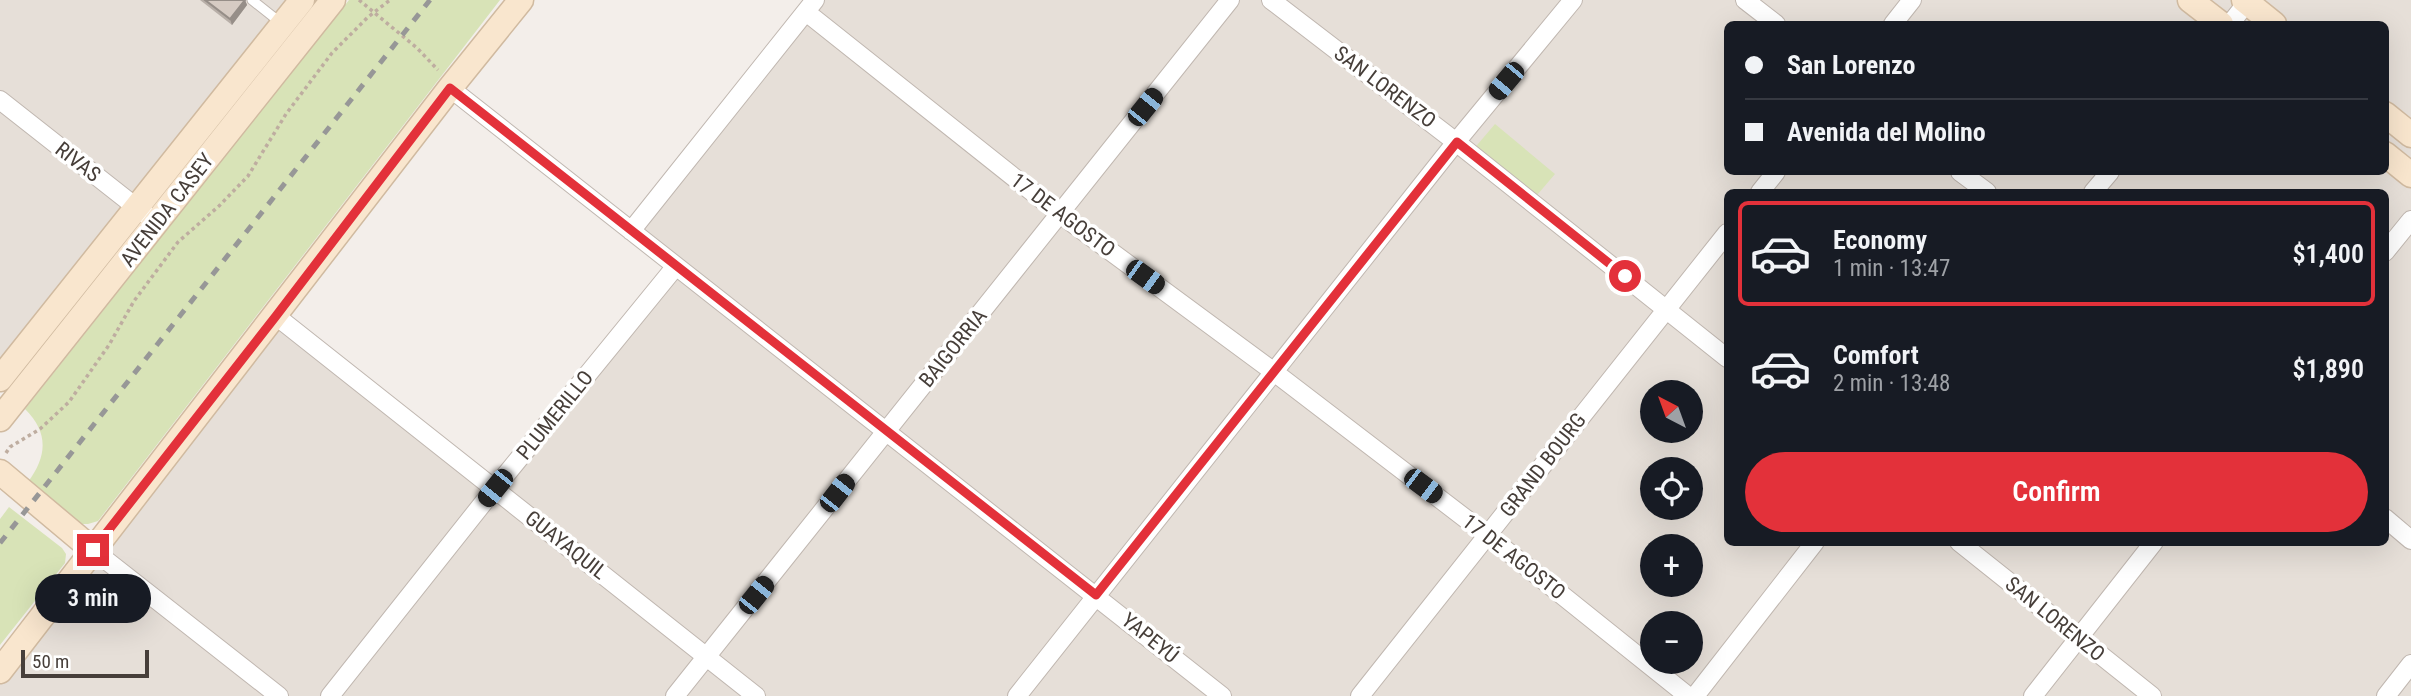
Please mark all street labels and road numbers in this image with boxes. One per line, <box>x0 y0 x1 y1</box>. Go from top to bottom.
street label: SAN LORENZO <box>1330 41 1440 133</box>
street label: RIVAS <box>51 137 105 187</box>
street label: AVENIDA CASEY <box>115 149 219 271</box>
street label: 17 DE AGOSTO <box>1006 168 1120 262</box>
street label: BAIGORRIA <box>914 304 992 392</box>
street label: PLUMERILLO <box>512 366 598 464</box>
street label: GRAND BOURG <box>1495 408 1591 522</box>
street label: GUAYAQUIL <box>520 506 612 584</box>
street label: 17 DE AGOSTO <box>1458 509 1570 605</box>
street label: SAN LORENZO <box>2001 572 2109 666</box>
street label: YAPEYÚ <box>1117 608 1183 668</box>

